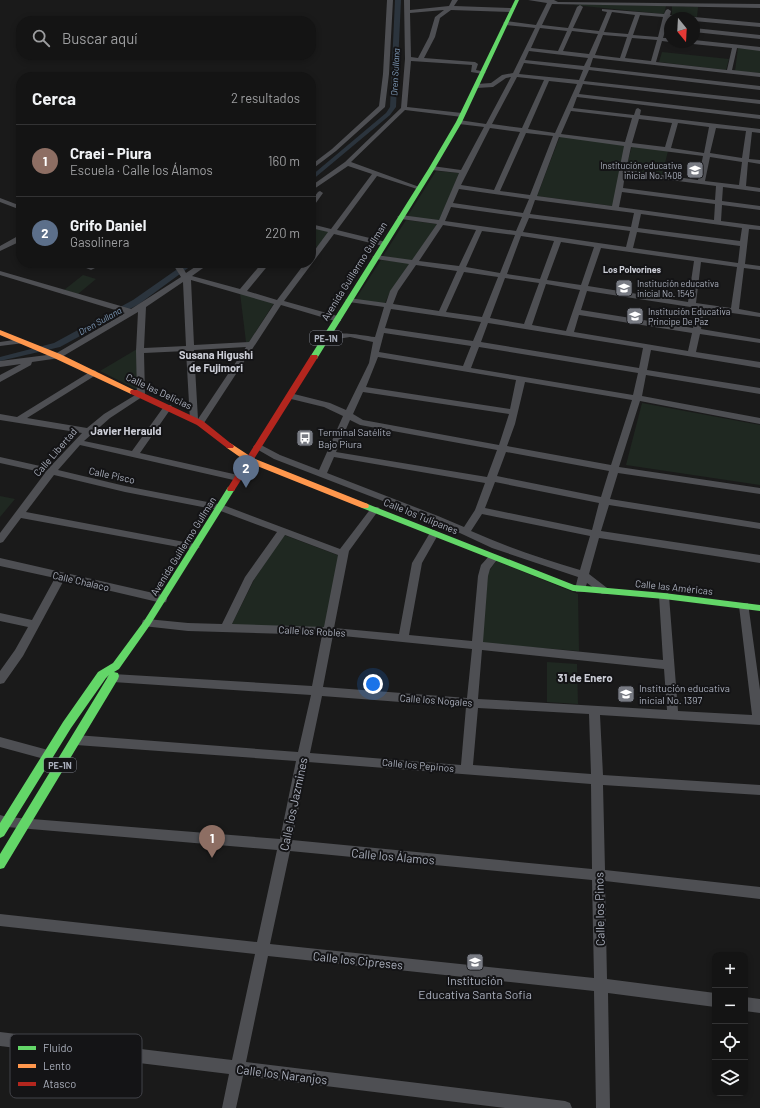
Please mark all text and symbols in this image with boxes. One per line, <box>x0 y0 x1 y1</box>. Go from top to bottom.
north arrow <box>664 12 700 48</box>
search box <box>16 16 316 60</box>
icon: search <box>30 27 52 49</box>
text: Buscar aquí <box>62 29 138 47</box>
water label: Dren Sullana <box>388 48 402 96</box>
text: Cerca <box>32 88 76 108</box>
text: 2 resultados <box>231 90 300 106</box>
text: Craei - Piura <box>70 144 151 162</box>
text: 1 <box>43 153 47 169</box>
text: 160 m <box>268 153 300 169</box>
place label: Institución educativa inicial No. 1408 <box>600 160 682 181</box>
school or university icon: Institución educativa inicial No. 1408 <box>685 160 705 180</box>
text: Escuela · Calle los Álamos <box>70 162 213 178</box>
text: Grifo Daniel <box>70 216 146 234</box>
street label: Avenida Guillermo Gullman <box>319 219 389 323</box>
text: 2 <box>41 225 49 241</box>
text: 220 m <box>265 225 300 241</box>
text: Gasolinera <box>70 234 129 250</box>
district label: Los Polvorines <box>603 264 662 275</box>
school or university icon: Institución educativa inicial No. 1545 <box>614 278 634 298</box>
place label: Institución educativa inicial No. 1545 <box>637 278 719 299</box>
water label: Dren Sullana <box>76 305 124 337</box>
school or university icon: Institución Educativa Principe De Paz <box>625 306 645 326</box>
place label: Institución Educativa Principe De Paz <box>648 306 730 327</box>
road number: PE-1N <box>310 331 342 345</box>
district label: Susana Higushi de Fujimori <box>179 348 253 374</box>
street label: Calle las Delicias <box>124 370 194 412</box>
district label: Javier Herauld <box>91 424 161 437</box>
street label: Calle Libertad <box>31 425 79 479</box>
place label: Terminal Satélite Bajo Piura <box>318 426 391 450</box>
bus stop icon: Terminal Satélite Bajo Piura <box>295 428 315 448</box>
pin: 2 <box>233 455 259 488</box>
street label: Calle Pisco <box>88 464 136 486</box>
street label: Avenida Guillermo Gullman <box>148 494 218 598</box>
street label: Calle los Tulipanes <box>382 496 460 536</box>
street label: Calle Chalaco <box>52 569 110 593</box>
street label: Calle las Américas <box>635 577 714 597</box>
street label: Calle los Robles <box>278 623 346 639</box>
district label: 31 de Enero <box>557 671 613 684</box>
your location <box>363 674 383 694</box>
place label: Institución educativa inicial No. 1397 <box>639 682 730 706</box>
school or university icon: Institución educativa inicial No. 1397 <box>616 684 636 704</box>
street label: Calle los Nogales <box>399 691 473 709</box>
street label: Calle los Jazmines <box>276 756 310 852</box>
street label: Calle los Pepinos <box>381 756 455 774</box>
road number: PE-1N <box>44 758 76 772</box>
pin: 1 <box>199 825 225 858</box>
street label: Calle los Álamos <box>351 845 435 867</box>
street label: Calle los Pinos <box>591 872 607 946</box>
street label: Calle los Cipreses <box>312 948 404 972</box>
school or university icon: Institución Educativa Santa Sofia <box>465 952 485 972</box>
map controls <box>712 952 748 1096</box>
button: + <box>712 952 748 988</box>
place label: Institución Educativa Santa Sofia <box>418 973 532 1001</box>
button: − <box>712 988 748 1024</box>
button: locate <box>712 1024 748 1060</box>
legend <box>10 1034 142 1098</box>
text: Fluido <box>43 1041 72 1054</box>
text: Lento <box>43 1059 71 1072</box>
button: layers <box>712 1060 748 1096</box>
street label: Calle los Naranjos <box>236 1061 329 1087</box>
text: Atasco <box>43 1077 76 1090</box>

